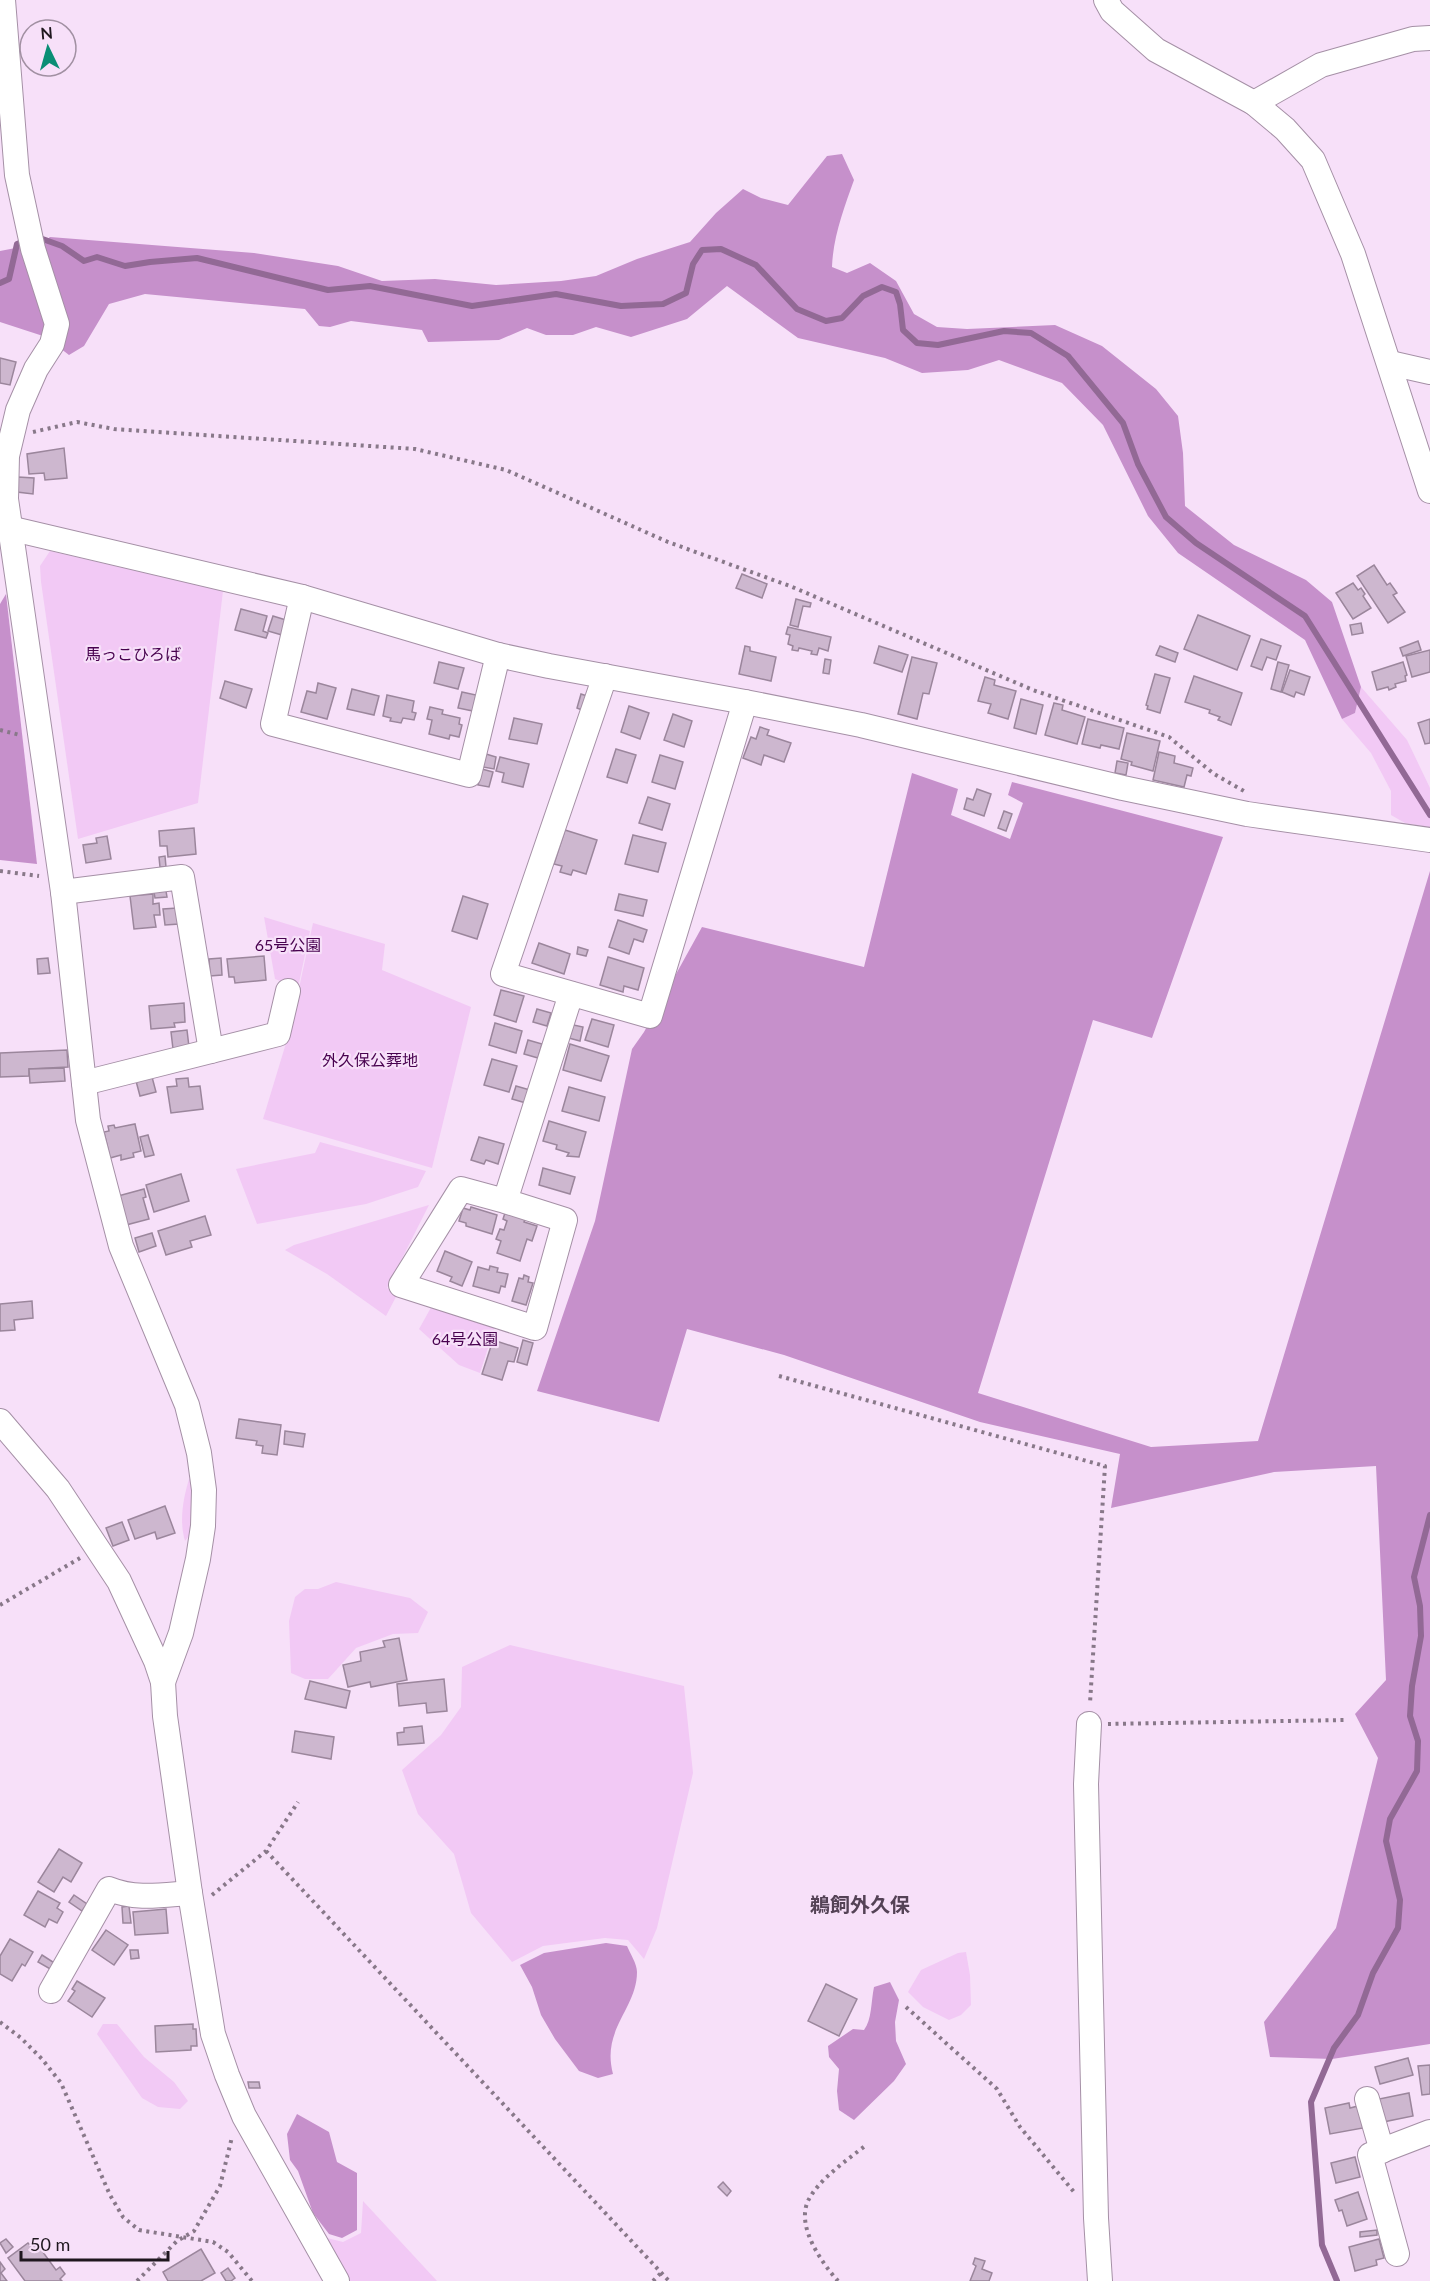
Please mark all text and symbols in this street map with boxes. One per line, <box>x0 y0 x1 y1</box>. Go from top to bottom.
north arrow <box>18 18 78 78</box>
text: N <box>40 23 54 43</box>
park label: 馬っこひろば <box>85 644 181 663</box>
park label: 65号公園 <box>255 935 321 954</box>
park label: 外久保公葬地 <box>322 1050 418 1069</box>
park label: 64号公園 <box>432 1329 498 1348</box>
district label: 鵜飼外久保 <box>810 1892 910 1916</box>
scale bar <box>21 2224 168 2262</box>
text: 50 m <box>30 2233 70 2255</box>

